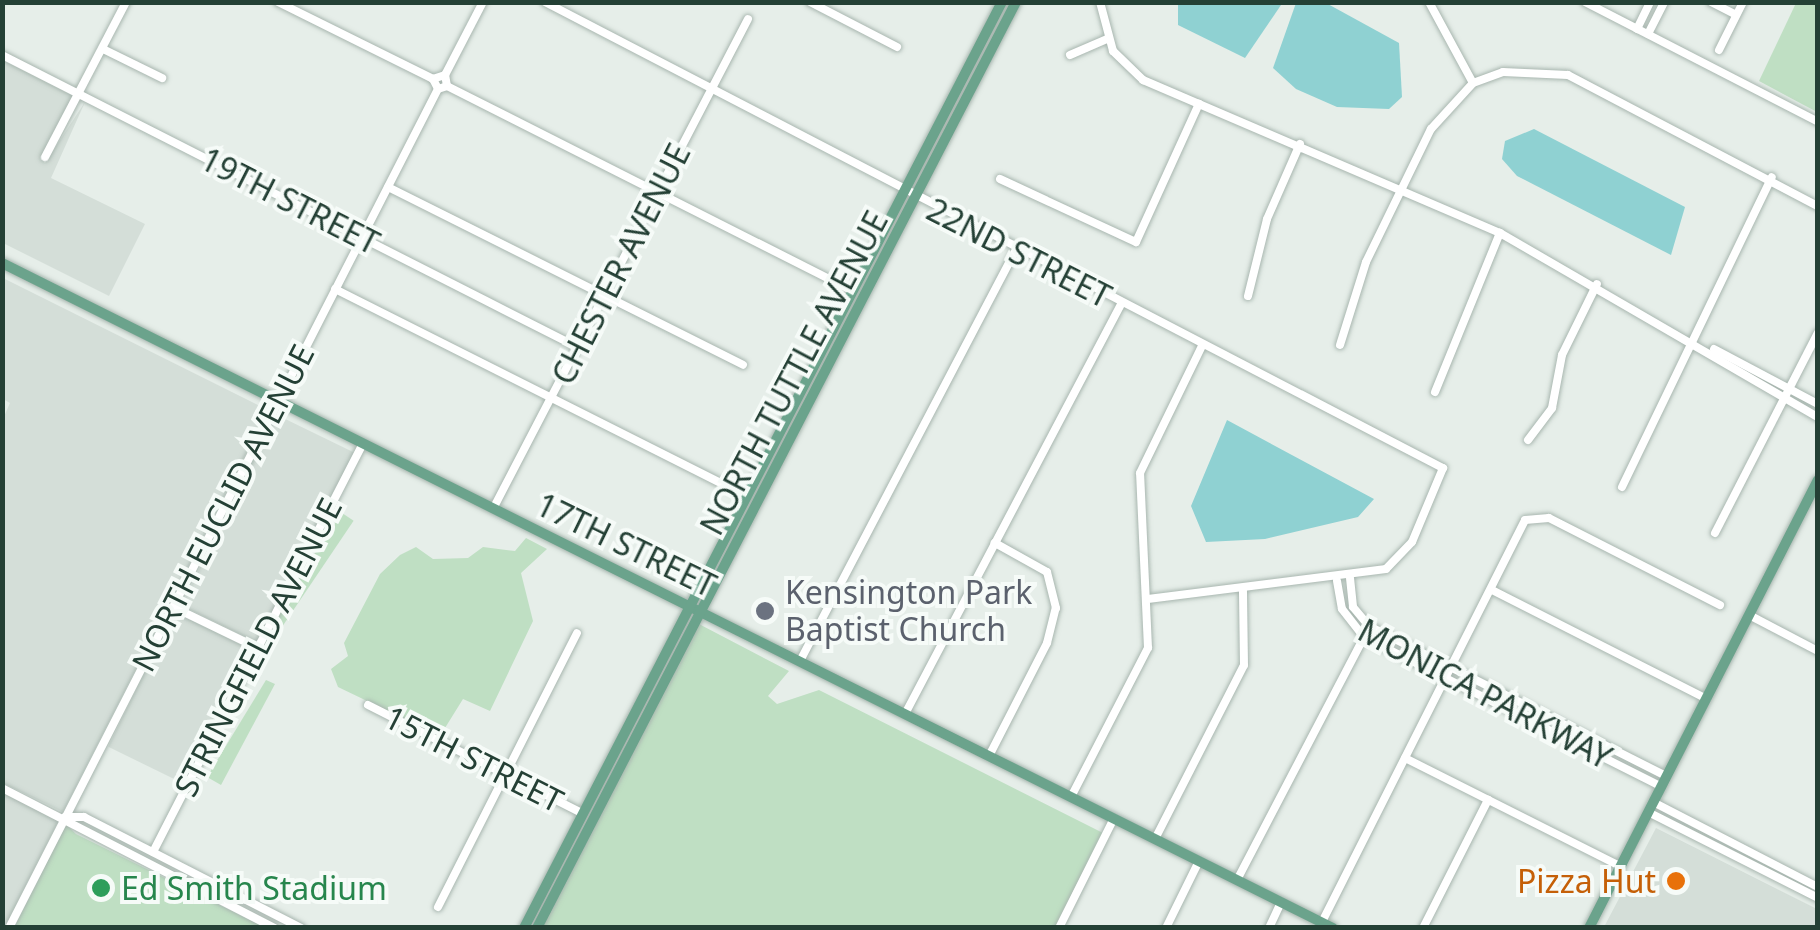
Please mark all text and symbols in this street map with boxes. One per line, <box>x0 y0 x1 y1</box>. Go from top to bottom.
street label: CHESTER AVENUE <box>544 137 698 391</box>
street label: 19TH STREET <box>194 140 386 262</box>
street label: 22ND STREET <box>921 190 1117 316</box>
street label: NORTH TUTTLE AVENUE <box>692 205 896 541</box>
street label: NORTH EUCLID AVENUE <box>124 338 322 678</box>
street label: 17TH STREET <box>530 485 722 605</box>
street label: STRINGFIELD AVENUE <box>166 492 350 802</box>
place label: Kensington Park Baptist Church <box>785 574 1032 649</box>
marker: Kensington Park Baptist Church <box>754 600 776 622</box>
street label: MONICA PARKWAY <box>1352 611 1618 777</box>
street label: 15TH STREET <box>378 698 570 820</box>
place label: Pizza Hut <box>1517 862 1656 900</box>
place label: Ed Smith Stadium <box>121 869 387 907</box>
marker: Pizza Hut <box>1665 870 1687 892</box>
marker: Ed Smith Stadium <box>90 877 112 899</box>

